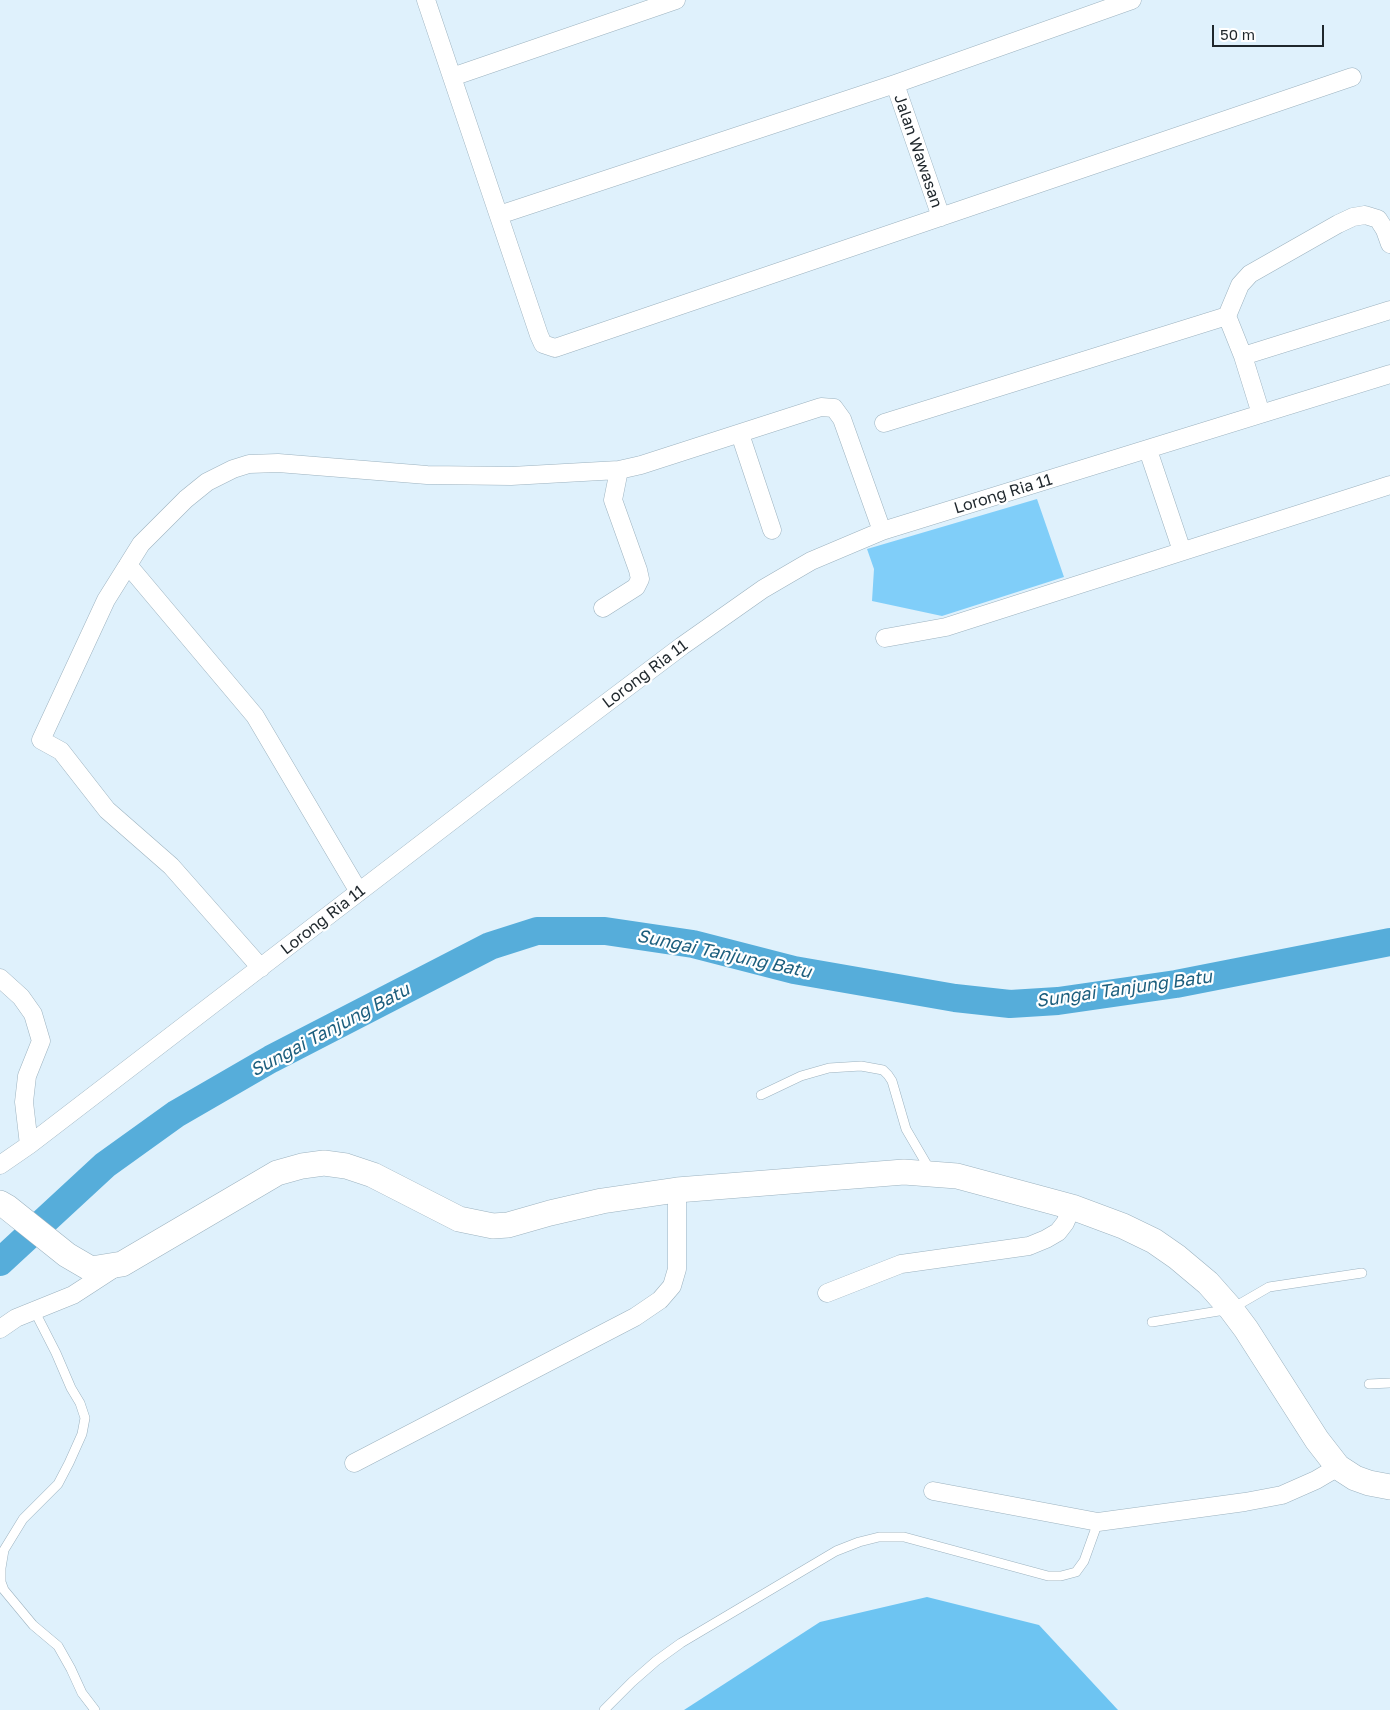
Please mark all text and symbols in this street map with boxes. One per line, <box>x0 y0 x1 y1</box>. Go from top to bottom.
scale bar <box>1215 15 1328 47</box>
text: 50 m <box>1220 25 1255 43</box>
street label: Jalan Wawasan <box>890 92 946 210</box>
street label: Lorong Ria 11 <box>952 470 1054 518</box>
street label: Lorong Ria 11 <box>599 636 691 712</box>
street label: Lorong Ria 11 <box>277 881 369 959</box>
water label: Sungai Tanjung Batu <box>635 925 813 983</box>
water label: Sungai Tanjung Batu <box>1035 966 1213 1012</box>
water label: Sungai Tanjung Batu <box>247 979 413 1081</box>

